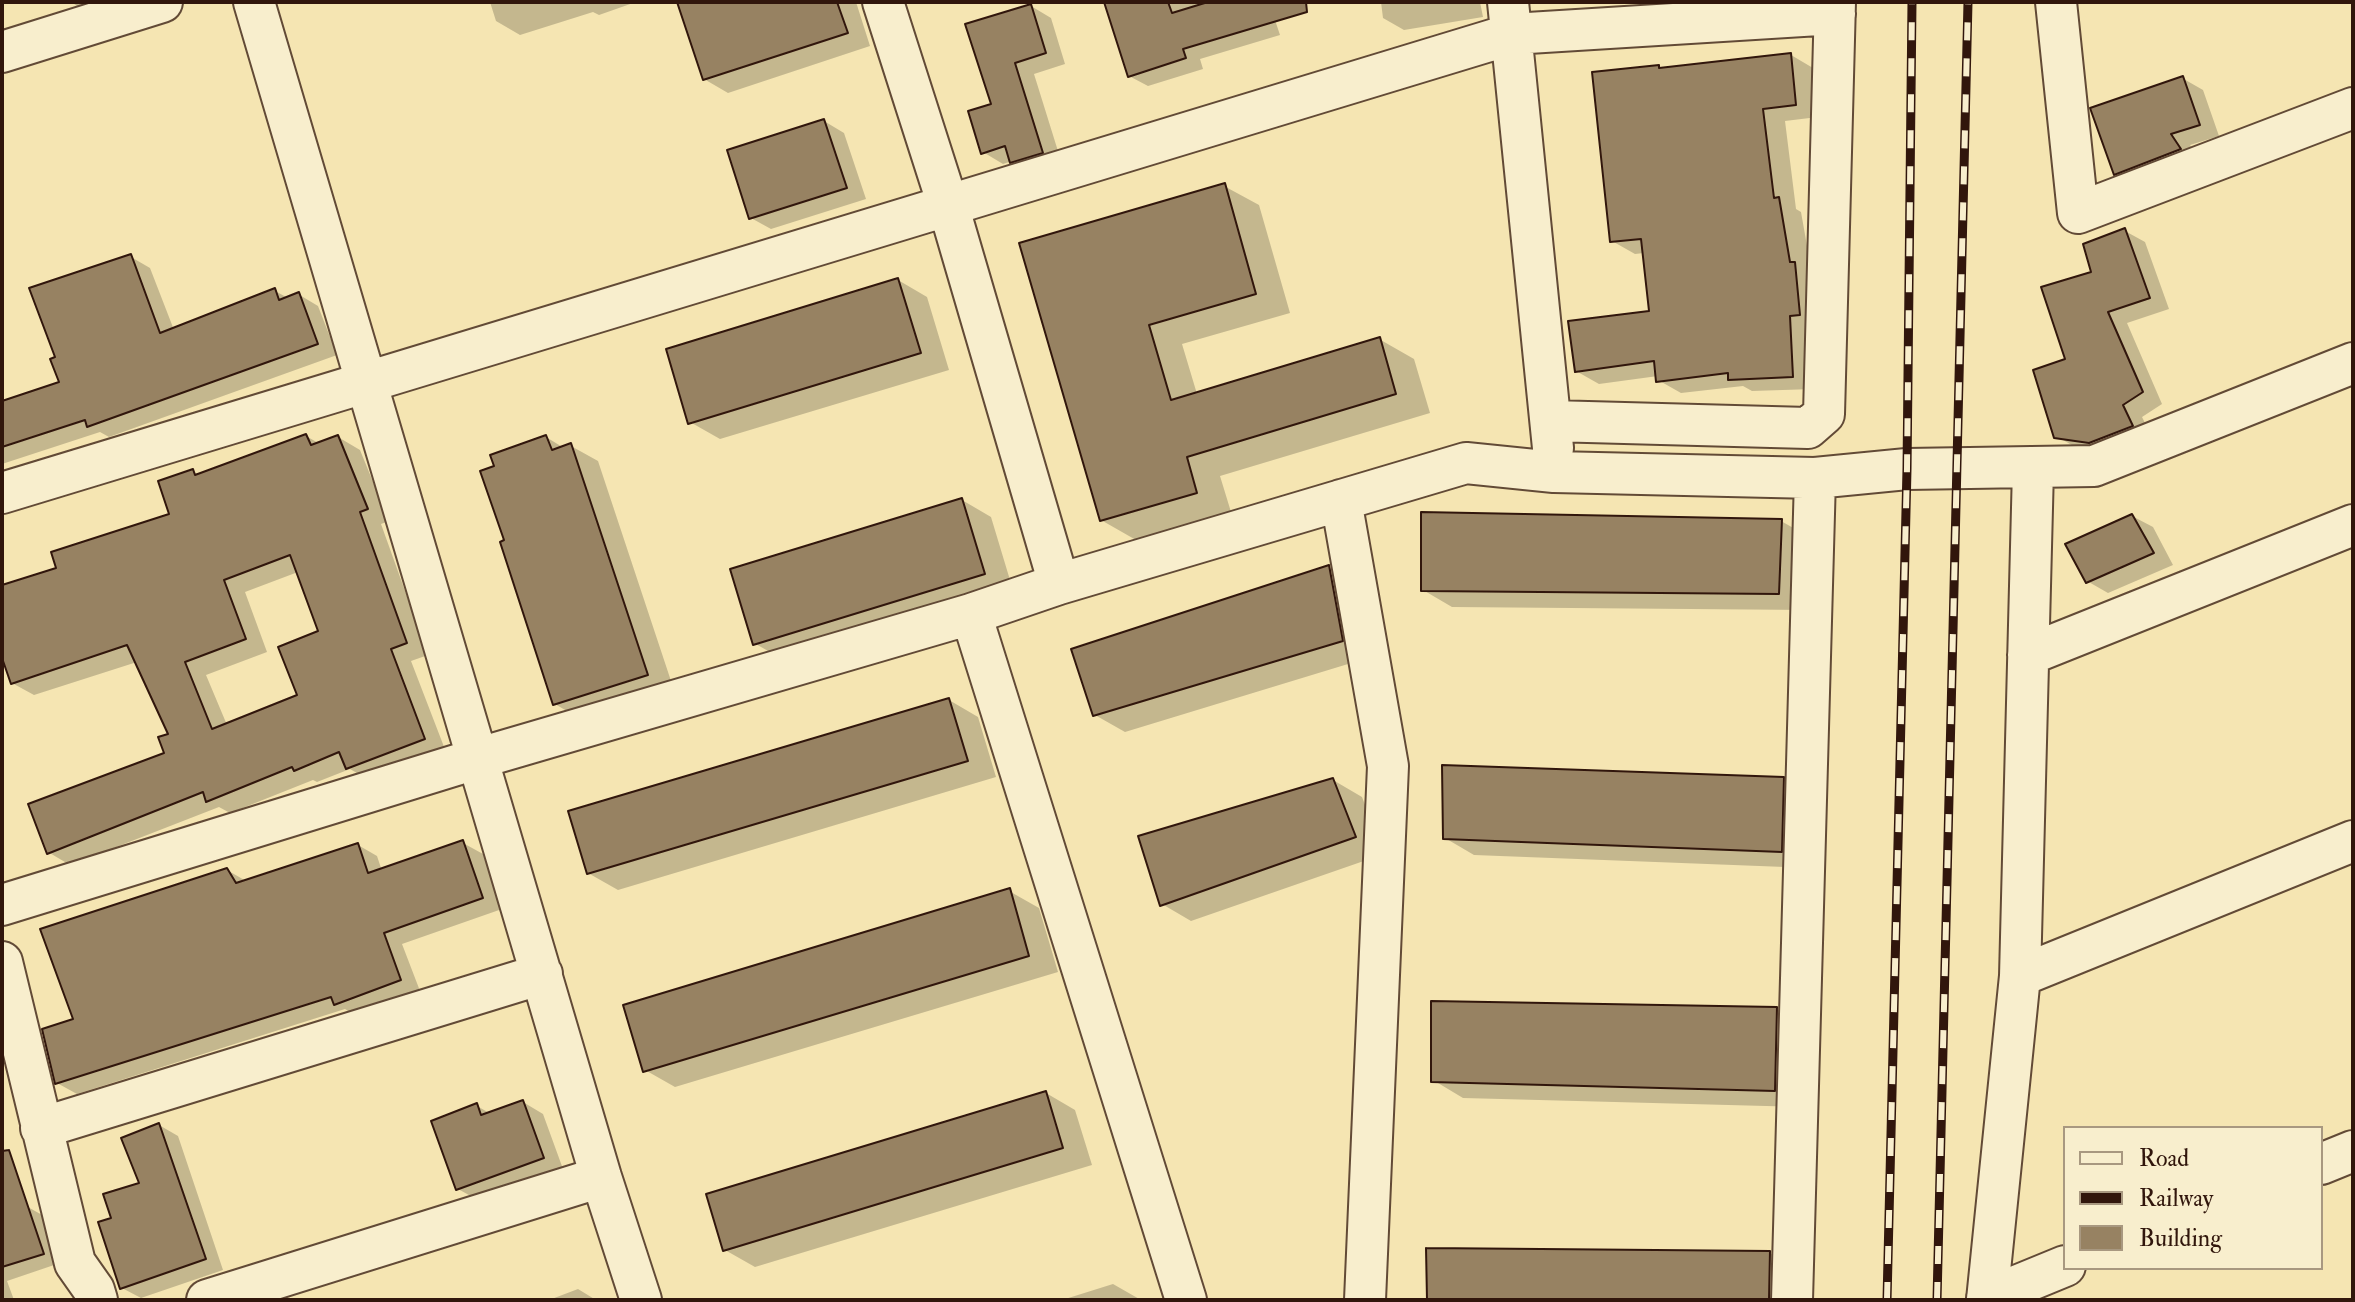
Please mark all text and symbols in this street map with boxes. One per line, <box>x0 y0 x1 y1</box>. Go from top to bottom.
legend <box>2063 1126 2323 1270</box>
text: Road <box>2139 1143 2189 1174</box>
text: Railway <box>2139 1183 2213 1214</box>
text: Building <box>2139 1223 2222 1254</box>

